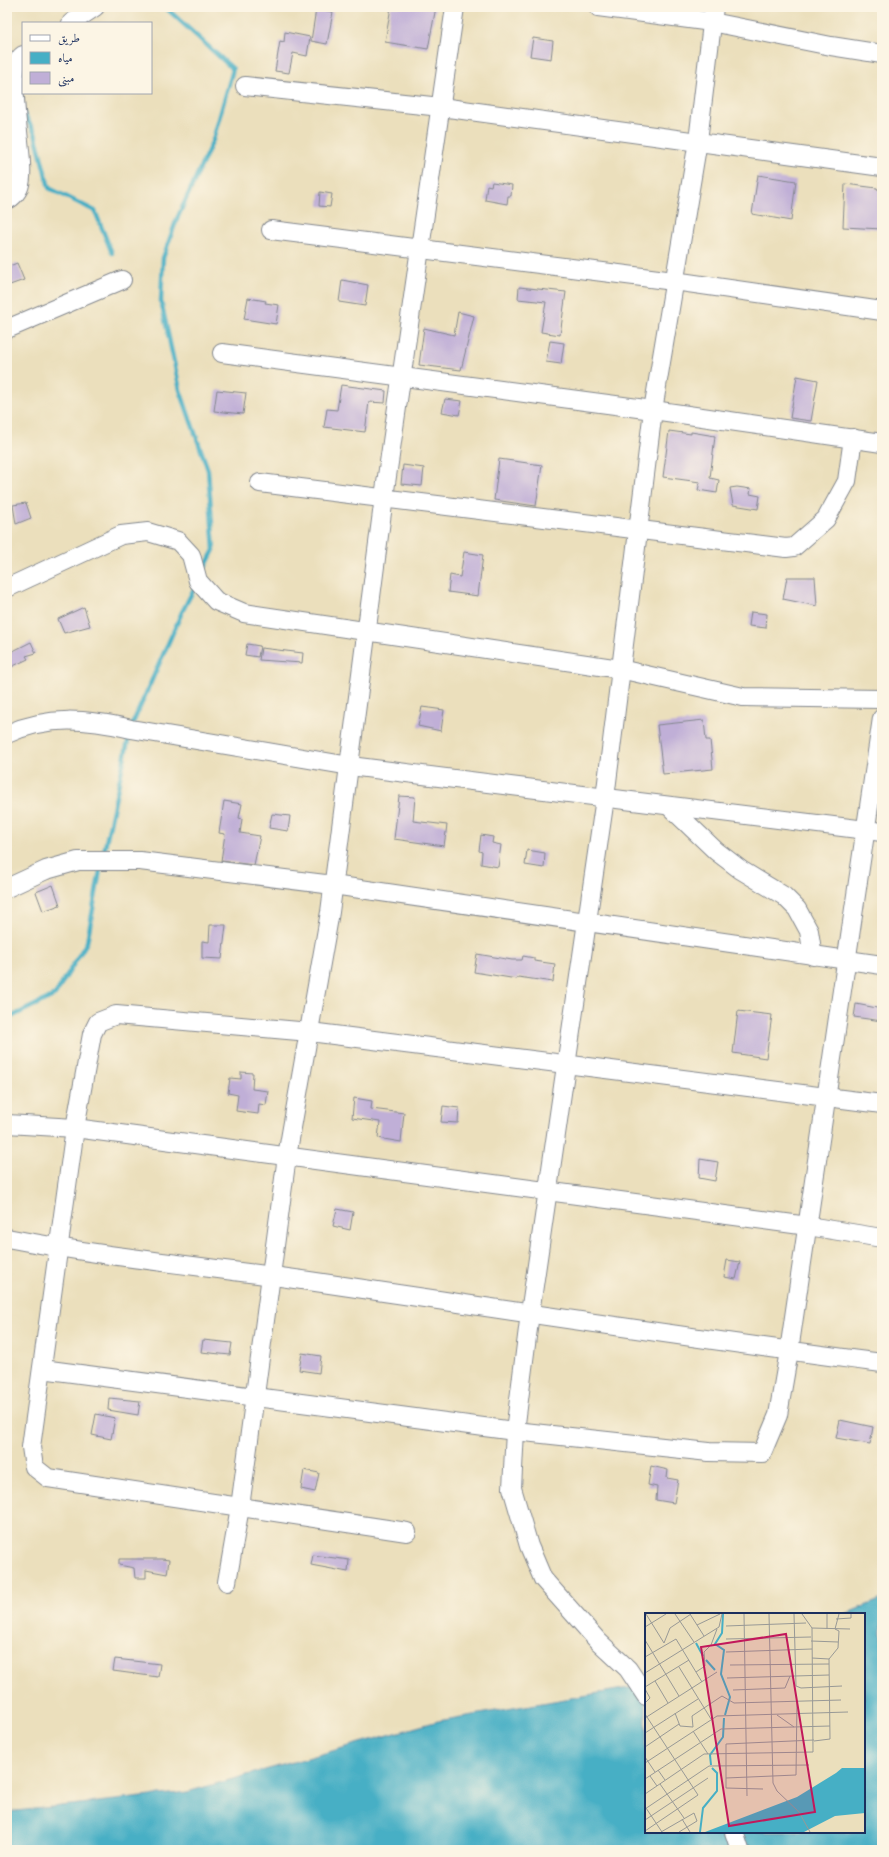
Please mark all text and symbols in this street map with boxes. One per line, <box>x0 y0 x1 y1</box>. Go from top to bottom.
legend <box>22 22 152 94</box>
text: طريق <box>58 30 80 46</box>
text: مياه <box>58 50 73 66</box>
text: مبنى <box>58 70 74 87</box>
inset map <box>645 1613 865 1833</box>

